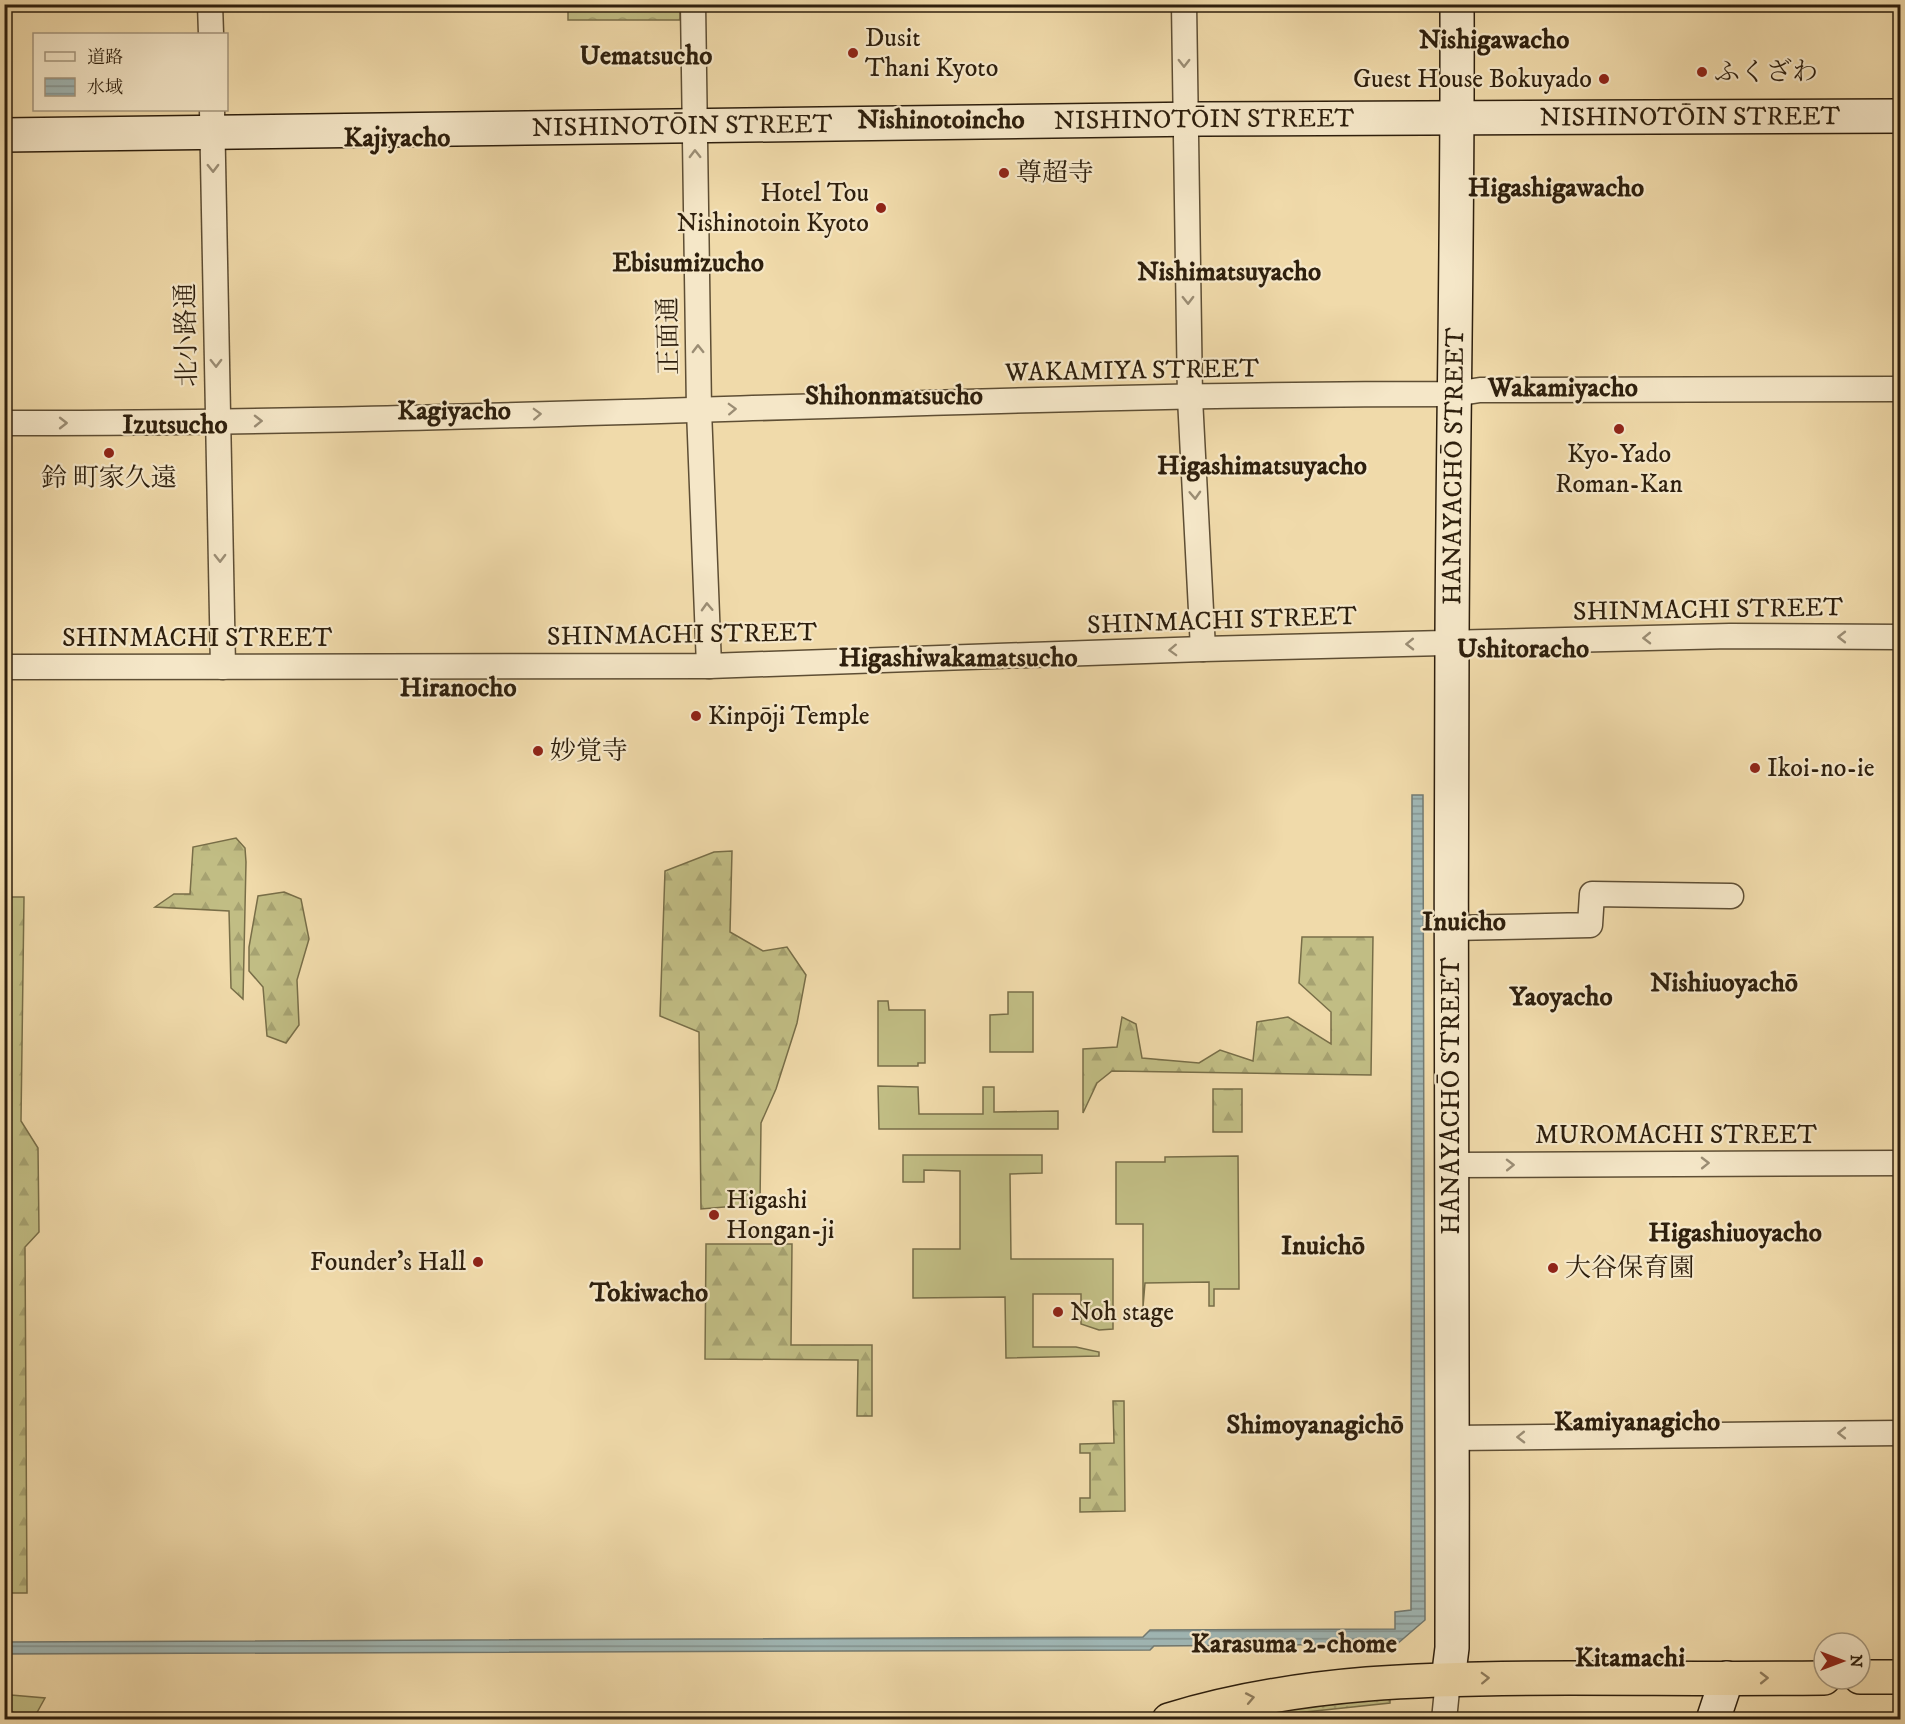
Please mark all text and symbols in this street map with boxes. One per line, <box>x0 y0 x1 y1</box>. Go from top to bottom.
place label: Dusit Thani Kyoto <box>865 22 998 85</box>
district label: Nishigawacho <box>1419 23 1569 57</box>
legend <box>33 33 228 111</box>
district label: Uematsucho <box>580 39 712 73</box>
marker: Dusit Thani Kyoto <box>846 46 860 60</box>
text: 道路 <box>87 47 123 69</box>
place label: ふくざわ <box>1714 56 1818 89</box>
one-way arrow <box>1178 58 1190 67</box>
place label: Guest House Bokuyado <box>1353 63 1592 96</box>
marker: ふくざわ <box>1695 65 1709 79</box>
marker: Guest House Bokuyado <box>1597 72 1611 86</box>
text: 水域 <box>87 77 123 99</box>
street label: NISHINOTŌIN STREET <box>1539 100 1841 134</box>
street label: NISHINOTŌIN STREET <box>1053 102 1355 137</box>
district label: Nishinotoincho <box>857 103 1025 137</box>
street label: NISHINOTŌIN STREET <box>531 107 833 144</box>
district label: Kajiyacho <box>344 121 450 155</box>
one-way arrow <box>689 150 702 159</box>
place label: 尊超寺 <box>1016 157 1094 190</box>
one-way arrow <box>206 163 219 172</box>
marker: 尊超寺 <box>997 166 1011 180</box>
district label: Higashigawacho <box>1468 171 1644 205</box>
place label: Hotel Tou Nishinotoin Kyoto <box>677 177 869 240</box>
marker: Hotel Tou Nishinotoin Kyoto <box>874 201 888 215</box>
district label: Ebisumizucho <box>612 246 764 280</box>
district label: Nishimatsuyacho <box>1137 255 1321 289</box>
street label: 北小路通 <box>170 283 204 387</box>
one-way arrow <box>1182 295 1194 304</box>
street label: 正面通 <box>652 297 686 375</box>
street label: HANAYACHŌ STREET <box>1436 327 1472 605</box>
one-way arrow <box>692 345 704 354</box>
street label: WAKAMIYA STREET <box>1004 352 1260 390</box>
one-way arrow <box>210 358 222 367</box>
district label: Wakamiyacho <box>1487 371 1638 405</box>
district label: Shihonmatsucho <box>805 379 983 413</box>
district label: Kagiyacho <box>397 394 511 428</box>
one-way arrow <box>727 403 736 416</box>
district label: Izutsucho <box>122 408 228 442</box>
one-way arrow <box>532 408 541 420</box>
one-way arrow <box>253 415 262 427</box>
one-way arrow <box>58 417 67 429</box>
marker: Kyo-Yado Roman-Kan <box>1612 422 1626 436</box>
place label: Kyo-Yado Roman-Kan <box>1555 438 1683 501</box>
marker: 鈴 町家久遠 <box>102 446 116 460</box>
district label: Higashimatsuyacho <box>1157 449 1367 483</box>
place label: 鈴 町家久遠 <box>41 462 177 495</box>
one-way arrow <box>1189 490 1202 499</box>
one-way arrow <box>214 553 227 562</box>
street label: SHINMACHI STREET <box>1573 591 1844 629</box>
street label: SHINMACHI STREET <box>1086 600 1358 642</box>
one-way arrow <box>700 603 713 612</box>
street label: SHINMACHI STREET <box>547 616 818 654</box>
street label: SHINMACHI STREET <box>62 622 332 655</box>
one-way arrow <box>1838 631 1847 643</box>
district label: Ushitoracho <box>1457 632 1589 666</box>
one-way arrow <box>1643 632 1652 645</box>
one-way arrow <box>1406 638 1415 651</box>
district label: Higashiwakamatsucho <box>838 641 1078 675</box>
one-way arrow <box>1169 643 1178 656</box>
district label: Hiranocho <box>399 671 517 705</box>
place label: Kinpōji Temple <box>708 700 869 733</box>
marker: Kinpōji Temple <box>689 709 703 723</box>
place label: 妙覚寺 <box>550 735 628 768</box>
marker: 妙覚寺 <box>531 744 545 758</box>
place label: Ikoi-no-ie <box>1767 752 1874 785</box>
marker: Ikoi-no-ie <box>1748 761 1762 775</box>
district label: Inuicho <box>1422 905 1506 939</box>
street label: HANAYACHŌ STREET <box>1435 957 1468 1235</box>
district label: Nishiuoyachō <box>1650 966 1798 1000</box>
district label: Yaoyacho <box>1508 980 1613 1014</box>
street label: MUROMACHI STREET <box>1535 1119 1817 1152</box>
one-way arrow <box>1700 1157 1709 1169</box>
one-way arrow <box>1505 1159 1514 1171</box>
place label: Higashi Hongan-ji <box>726 1184 834 1247</box>
marker: Higashi Hongan-ji <box>707 1208 721 1222</box>
district label: Higashiuoyacho <box>1648 1216 1822 1250</box>
district label: Inuichō <box>1281 1229 1365 1263</box>
place label: Founder’s Hall <box>310 1246 466 1279</box>
place label: 大谷保育園 <box>1565 1252 1695 1285</box>
marker: Founder’s Hall <box>471 1255 485 1269</box>
marker: 大谷保育園 <box>1546 1261 1560 1275</box>
district label: Tokiwacho <box>589 1276 708 1310</box>
place label: Noh stage <box>1070 1296 1174 1329</box>
marker: Noh stage <box>1051 1305 1065 1319</box>
district label: Kamiyanagicho <box>1554 1405 1720 1439</box>
district label: Shimoyanagichō <box>1226 1408 1404 1442</box>
one-way arrow <box>1837 1427 1846 1439</box>
one-way arrow <box>1517 1431 1526 1443</box>
district label: Karasuma 2-chome <box>1191 1627 1397 1661</box>
north arrow <box>1812 1631 1872 1691</box>
district label: Kitamachi <box>1575 1641 1685 1675</box>
text: N <box>1846 1654 1866 1668</box>
one-way arrow <box>1481 1672 1490 1685</box>
one-way arrow <box>1760 1672 1769 1684</box>
one-way arrow <box>1244 1692 1254 1705</box>

